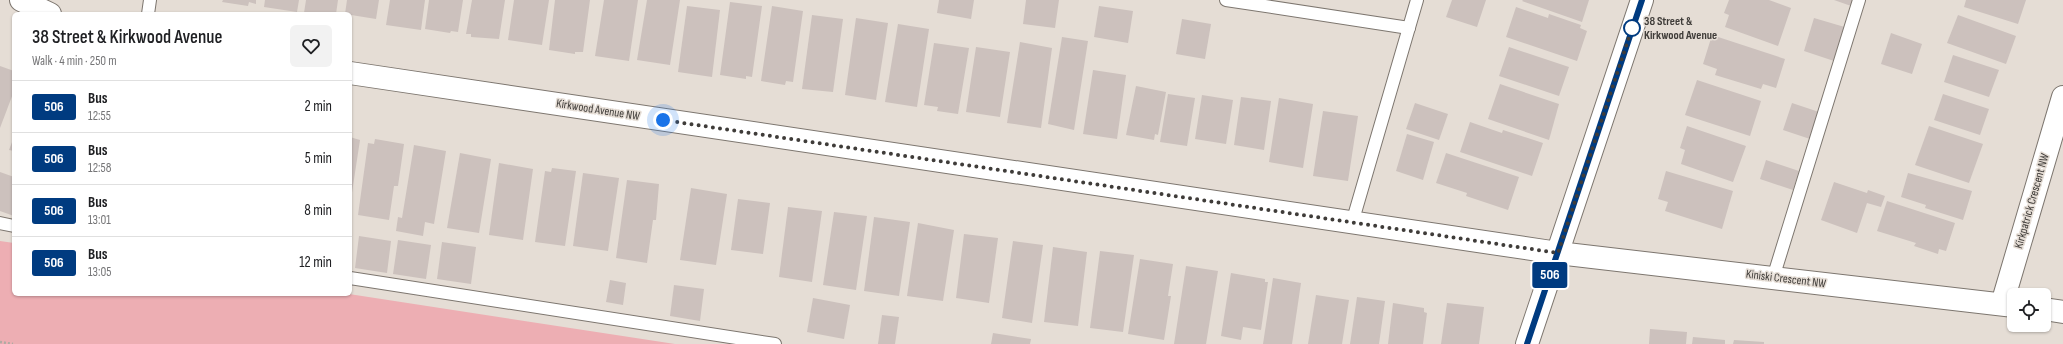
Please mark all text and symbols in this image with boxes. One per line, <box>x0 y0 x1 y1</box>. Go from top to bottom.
place label: 38 Street & Kirkwood Avenue <box>1644 14 1717 43</box>
marker: 38 Street & Kirkwood Avenue <box>1623 19 1641 37</box>
button: heart <box>290 25 332 67</box>
text: 38 Street & Kirkwood Avenue <box>32 26 222 49</box>
text: Walk · 4 min · 250 m <box>32 53 117 69</box>
text: Bus <box>88 89 107 108</box>
street label: Kirkwood Avenue NW <box>555 96 641 124</box>
text: 2 min <box>305 97 332 116</box>
text: 506 <box>44 98 64 115</box>
text: 12:55 <box>88 108 111 124</box>
your location <box>653 110 673 130</box>
text: Bus <box>88 141 107 160</box>
text: 5 min <box>305 149 332 168</box>
text: 506 <box>44 150 64 167</box>
street label: Kirkpatrick Crescent NW <box>2011 151 2053 250</box>
text: 12:58 <box>88 160 111 176</box>
text: Bus <box>88 193 107 212</box>
text: 8 min <box>304 201 332 220</box>
text: 506 <box>44 202 64 219</box>
text: 13:01 <box>88 212 111 228</box>
text: Bus <box>88 245 107 264</box>
text: 12 min <box>299 253 332 272</box>
text: 506 <box>44 254 64 271</box>
line badge: 506 <box>1527 262 1573 288</box>
text: 13:05 <box>88 264 111 280</box>
text: 506 <box>1540 266 1560 283</box>
street label: Kiniski Crescent NW <box>1745 267 1827 291</box>
map controls <box>2007 288 2051 332</box>
button: locate <box>2007 288 2051 332</box>

